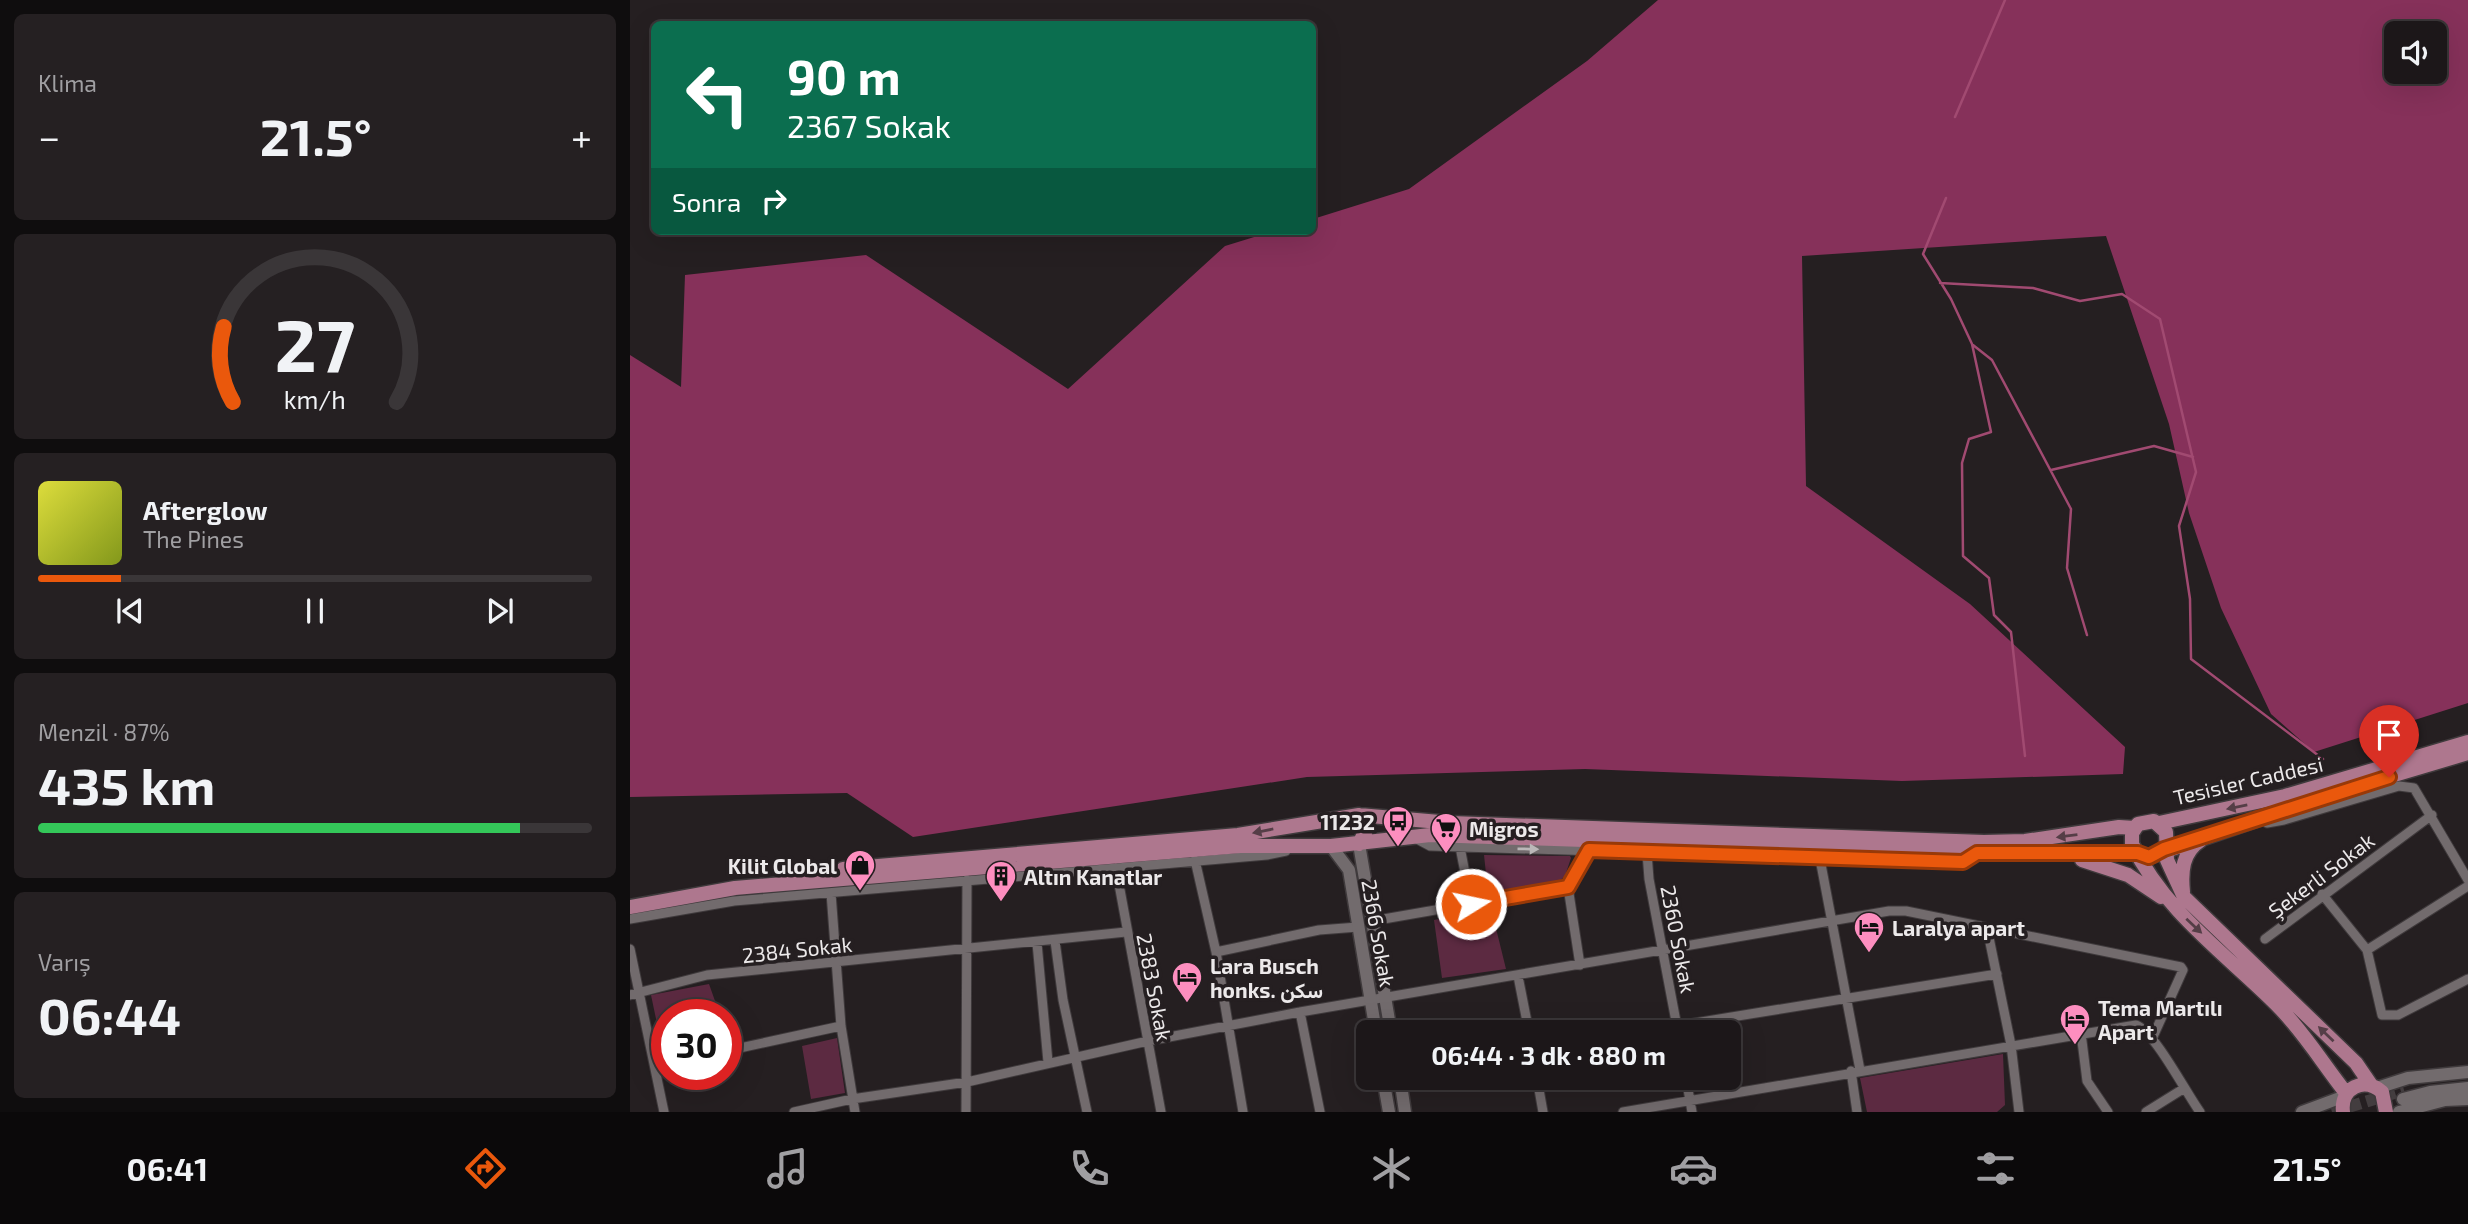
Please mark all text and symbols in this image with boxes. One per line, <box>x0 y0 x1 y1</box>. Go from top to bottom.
map controls <box>2384 21 2447 84</box>
button: sound <box>2384 21 2447 84</box>
text: 90 m <box>787 46 901 105</box>
icon: left <box>672 49 763 140</box>
text: Klima <box>38 69 97 97</box>
text: 21.5° <box>260 104 372 166</box>
text: 2367 Sokak <box>787 106 951 144</box>
text: − <box>38 113 60 159</box>
text: + <box>571 113 592 159</box>
icon: right <box>755 182 793 220</box>
text: Sonra <box>672 186 741 217</box>
text: 27 <box>275 300 355 388</box>
text: km/h <box>284 384 346 414</box>
text: Afterglow <box>143 494 268 525</box>
text: The Pines <box>143 525 244 553</box>
icon: previous <box>111 592 149 630</box>
icon: pause <box>296 592 334 630</box>
icon: next <box>481 592 519 630</box>
pin <box>2359 705 2419 777</box>
icon: arrive <box>2370 716 2408 754</box>
text: Menzil · 87% <box>38 718 170 746</box>
street label: Tesisler Caddesi <box>2171 751 2325 809</box>
text: 435 km <box>38 753 215 815</box>
one-way arrow <box>2226 802 2248 813</box>
bus stop icon: 11232 <box>1381 804 1415 848</box>
place label: 11232 <box>1321 809 1375 834</box>
supermarket icon: Migros <box>1429 811 1463 855</box>
place label: Migros <box>1469 816 1539 841</box>
one-way arrow <box>1252 825 1274 836</box>
street label: Şekerli Sokak <box>2263 827 2380 924</box>
one-way arrow <box>2056 830 2078 841</box>
one-way arrow <box>1517 843 1539 854</box>
shop icon: Kilit Global <box>843 848 877 892</box>
place label: Kilit Global <box>728 853 837 878</box>
building icon: Altın Kanatlar <box>984 859 1018 903</box>
place label: Altın Kanatlar <box>1024 864 1162 889</box>
position arrow <box>1434 867 1508 941</box>
street label: 2366 Sokak <box>1357 877 1401 989</box>
street label: 2360 Sokak <box>1656 883 1702 995</box>
hotel icon: Laralya apart <box>1852 910 1886 954</box>
place label: Laralya apart <box>1892 915 2025 941</box>
one-way arrow <box>2185 918 2202 935</box>
street label: 2384 Sokak <box>741 931 854 967</box>
street label: 2383 Sokak <box>1132 931 1178 1043</box>
text: Varış <box>38 948 91 976</box>
place label: Lara Busch honks. سكن <box>1210 953 1323 1003</box>
hotel icon: Lara Busch honks. سكن <box>1170 960 1204 1004</box>
text: 06:44 <box>38 983 181 1045</box>
place label: Tema Martılı Apart <box>2098 995 2223 1044</box>
speed limit sign: 30 <box>651 999 742 1090</box>
hotel icon: Tema Martılı Apart <box>2058 1002 2092 1046</box>
one-way arrow <box>2318 1026 2335 1042</box>
text: 06:44 · 3 dk · 880 m <box>1431 1039 1666 1070</box>
icon: directions <box>461 1144 510 1193</box>
icon: music <box>763 1144 812 1193</box>
icon: phone <box>1065 1144 1114 1193</box>
icon: climate <box>1367 1144 1416 1193</box>
icon: car <box>1669 1144 1718 1193</box>
icon: filters <box>1971 1144 2020 1193</box>
text: 06:41 <box>126 1149 208 1187</box>
text: 21.5° <box>2273 1149 2341 1187</box>

